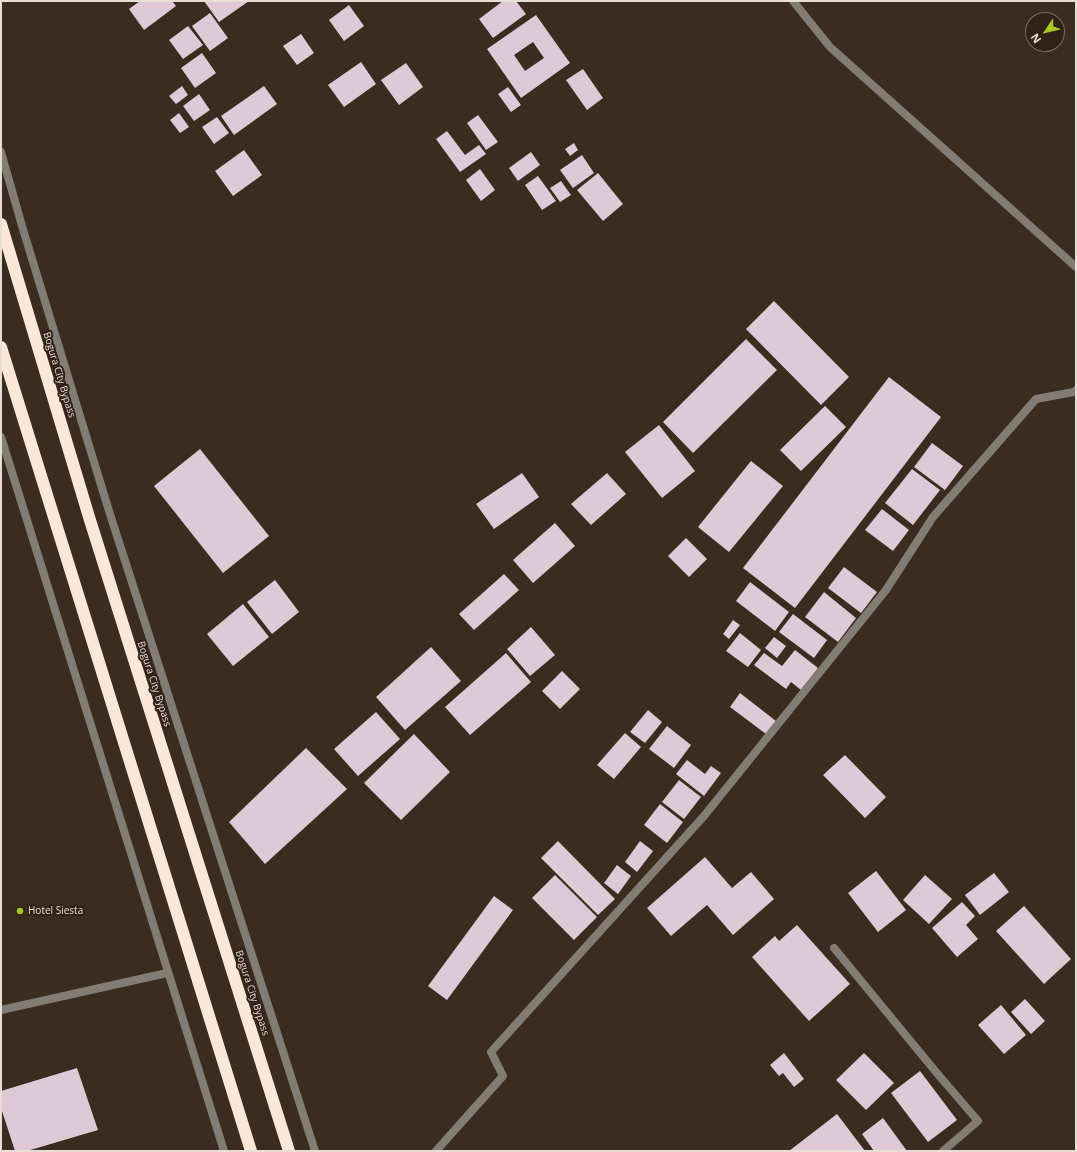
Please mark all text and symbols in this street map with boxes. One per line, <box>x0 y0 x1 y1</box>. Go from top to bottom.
north arrow <box>1025 12 1065 52</box>
text: N <box>1027 31 1044 47</box>
street label: Bogura City Bypass <box>40 331 78 419</box>
street label: Bogura City Bypass <box>135 640 173 728</box>
place label: Hotel Siesta <box>28 905 83 917</box>
marker: Hotel Siesta <box>15 906 25 916</box>
street label: Bogura City Bypass <box>233 949 271 1037</box>

